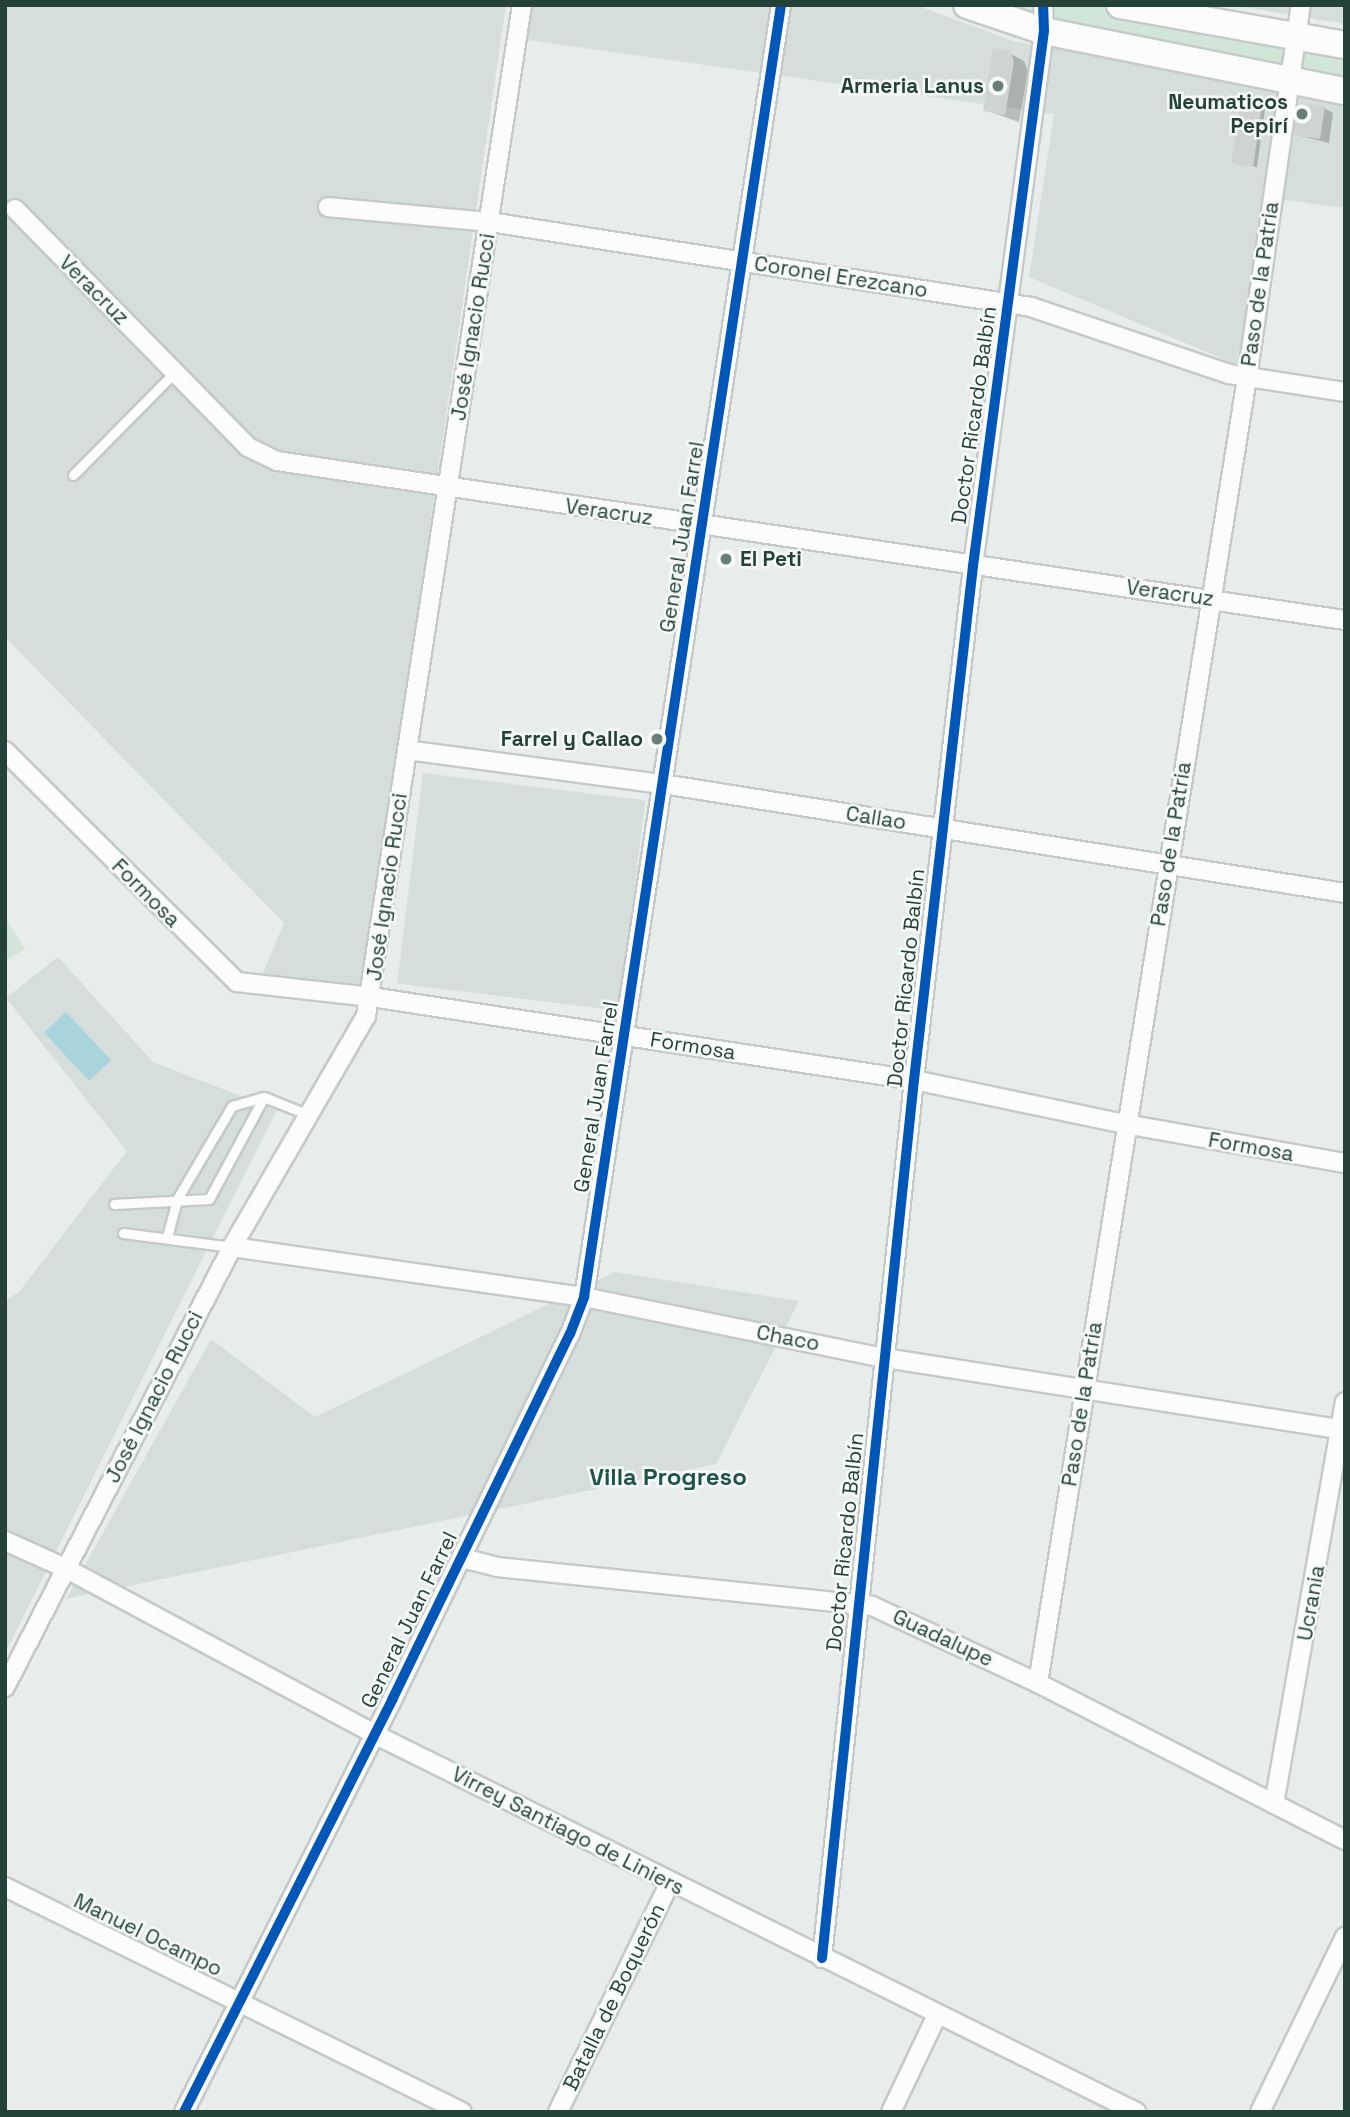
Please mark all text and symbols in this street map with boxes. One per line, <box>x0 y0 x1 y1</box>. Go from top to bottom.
place label: Armeria Lanus <box>841 73 984 99</box>
marker: Armeria Lanus <box>990 78 1006 94</box>
place label: Neumaticos Pepirí <box>1168 89 1288 139</box>
marker: Neumaticos Pepirí <box>1294 106 1310 122</box>
street label: Paso de la Patria <box>1236 200 1284 368</box>
street label: José Ignacio Rucci <box>446 231 500 423</box>
street label: Veracruz <box>54 250 134 330</box>
street label: Coronel Erezcano <box>752 251 930 303</box>
street label: Doctor Ricardo Balbín <box>946 304 1002 526</box>
street label: General Juan Farrel <box>654 440 710 634</box>
street label: Veracruz <box>564 493 654 531</box>
place label: El Peti <box>740 546 802 572</box>
marker: El Peti <box>718 551 734 567</box>
street label: Veracruz <box>1125 574 1215 612</box>
place label: Farrel y Callao <box>501 726 643 752</box>
marker: Farrel y Callao <box>649 731 665 747</box>
street label: Paso de la Patria <box>1146 760 1196 928</box>
street label: José Ignacio Rucci <box>361 791 413 983</box>
street label: Callao <box>844 801 908 835</box>
street label: Formosa <box>107 854 185 932</box>
street label: Doctor Ricardo Balbín <box>882 867 930 1089</box>
street label: General Juan Farrel <box>568 1000 624 1194</box>
street label: Formosa <box>648 1027 738 1065</box>
street label: Formosa <box>1206 1127 1296 1167</box>
street label: José Ignacio Rucci <box>100 1307 208 1487</box>
street label: Chaco <box>754 1320 822 1356</box>
street label: Paso de la Patria <box>1057 1320 1107 1488</box>
street label: Doctor Ricardo Balbín <box>821 1431 869 1653</box>
district label: Villa Progreso <box>589 1463 747 1491</box>
street label: General Juan Farrel <box>355 1528 463 1712</box>
street label: Ucrania <box>1292 1563 1330 1643</box>
street label: Guadalupe <box>889 1604 997 1672</box>
street label: Virrey Santiago de Liniers <box>448 1761 688 1901</box>
street label: Manuel Ocampo <box>70 1888 226 1982</box>
street label: Batalla de Boquerón <box>558 1899 670 2095</box>

